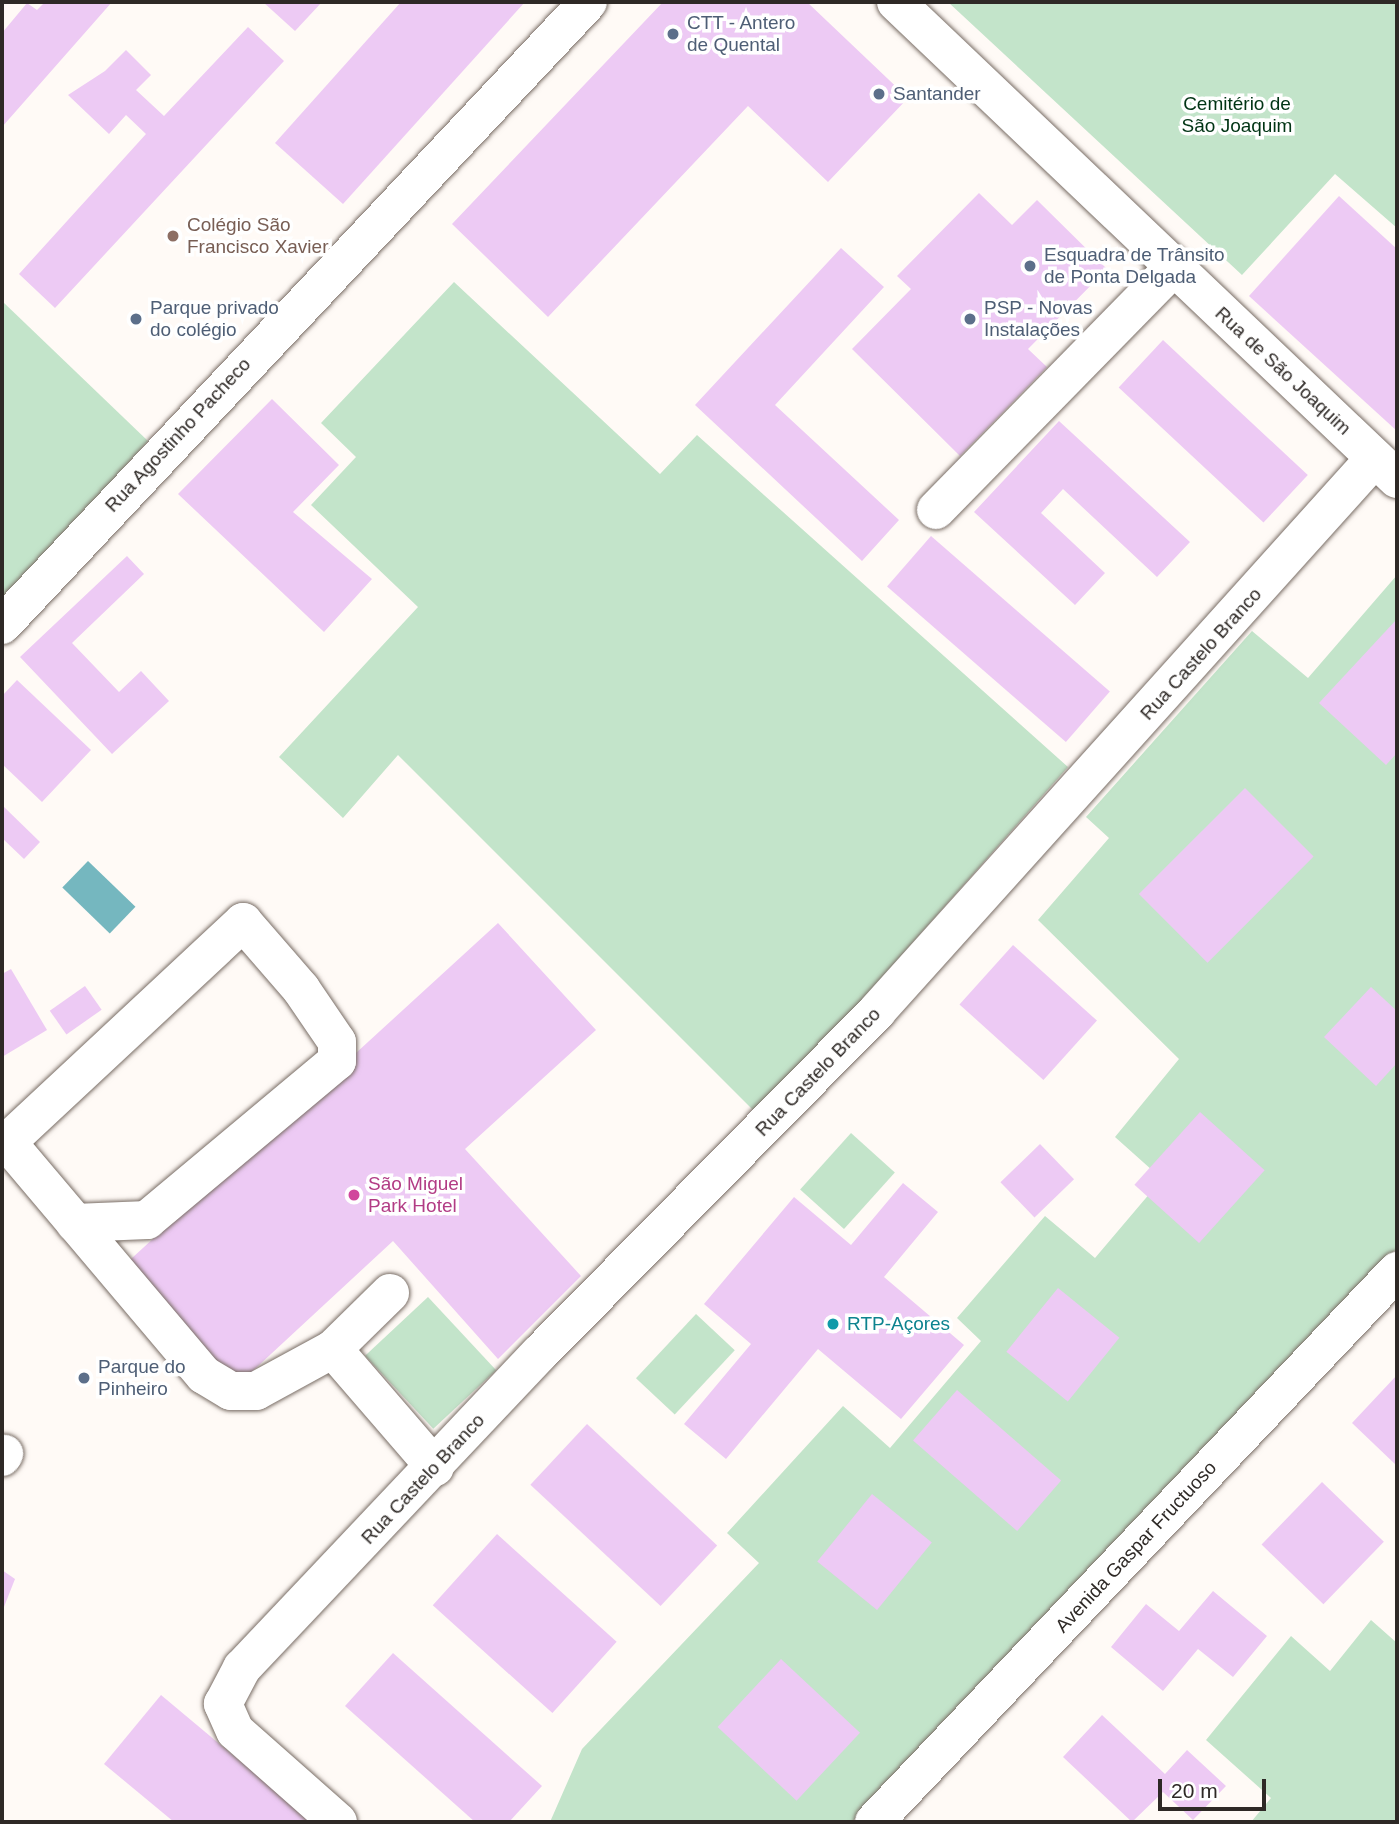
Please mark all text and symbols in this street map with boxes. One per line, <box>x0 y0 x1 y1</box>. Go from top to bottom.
place label: CTT - Antero de Quental <box>687 12 797 56</box>
marker: CTT - Antero de Quental <box>665 26 681 42</box>
place label: Santander <box>893 83 981 105</box>
marker: Santander <box>871 86 887 102</box>
park label: Cemitério de São Joaquim <box>1182 93 1292 137</box>
place label: Colégio São Francisco Xavier <box>187 214 328 258</box>
marker: Colégio São Francisco Xavier <box>165 228 181 244</box>
place label: Esquadra de Trânsito de Ponta Delgada <box>1044 244 1225 288</box>
marker: Esquadra de Trânsito de Ponta Delgada <box>1022 258 1038 274</box>
place label: Parque privado do colégio <box>150 297 279 341</box>
place label: PSP - Novas Instalações <box>984 297 1093 341</box>
street label: Rua de São Joaquim <box>1210 302 1356 440</box>
marker: Parque privado do colégio <box>128 311 144 327</box>
marker: PSP - Novas Instalações <box>962 311 978 327</box>
street label: Rua Agostinho Pacheco <box>100 353 256 517</box>
street label: Rua Castelo Branco <box>1136 583 1266 725</box>
street label: Rua Castelo Branco <box>751 1003 885 1141</box>
place label: São Miguel Park Hotel <box>368 1173 463 1217</box>
marker: São Miguel Park Hotel <box>346 1187 362 1203</box>
place label: RTP-Açores <box>847 1313 950 1335</box>
marker: RTP-Açores <box>825 1316 841 1332</box>
place label: Parque do Pinheiro <box>98 1356 186 1400</box>
marker: Parque do Pinheiro <box>76 1370 92 1386</box>
street label: Rua Castelo Branco <box>357 1409 489 1549</box>
street label: Avenida Gaspar Fructuoso <box>1051 1457 1221 1637</box>
scale bar <box>1161 1764 1270 1808</box>
text: 20 m <box>1171 1779 1218 1802</box>

